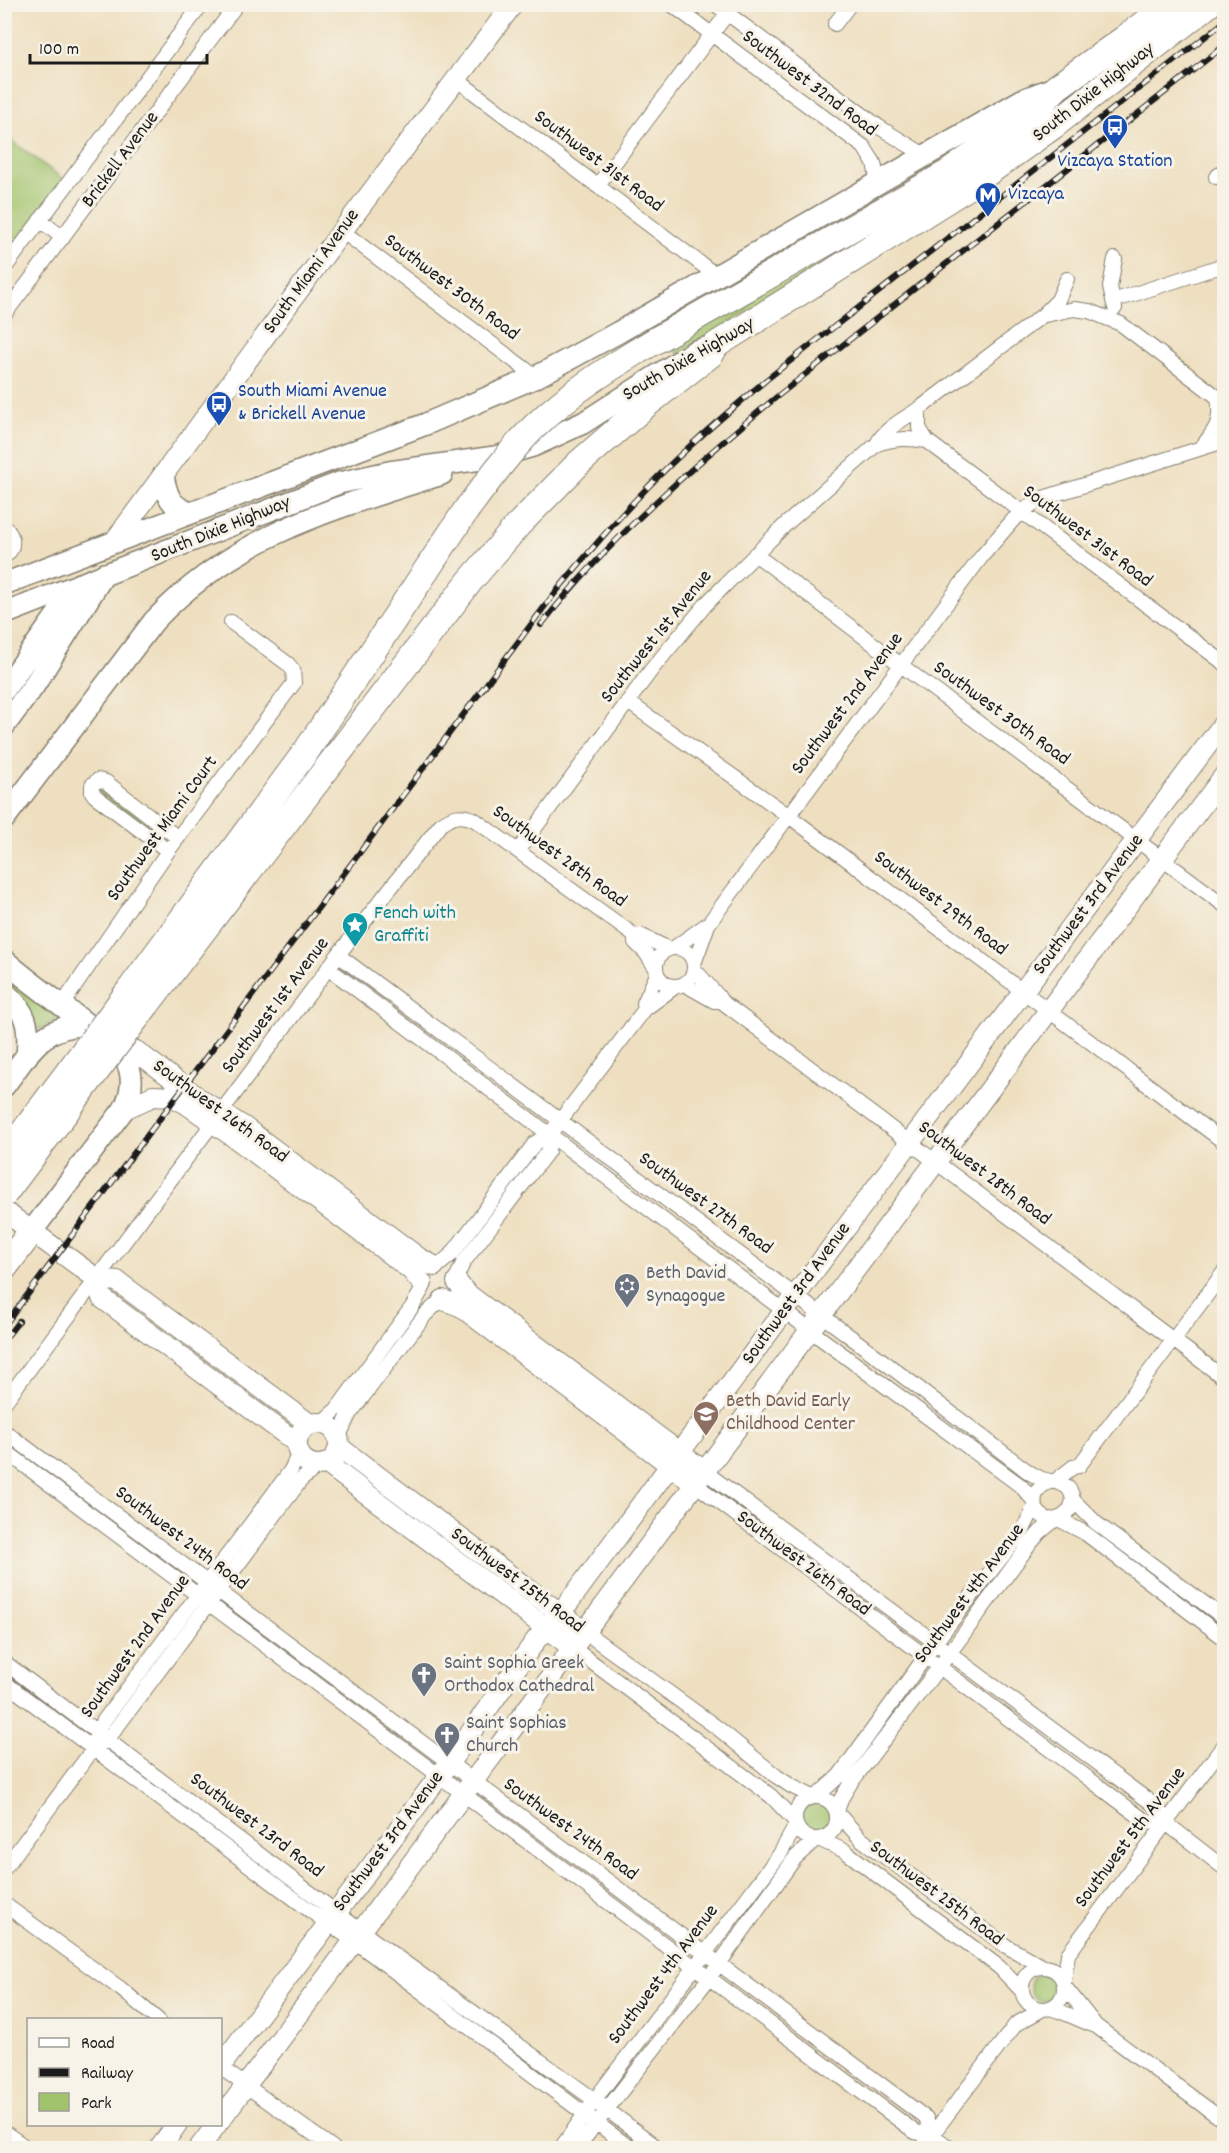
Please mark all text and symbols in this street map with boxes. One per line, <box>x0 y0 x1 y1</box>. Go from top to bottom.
street label: Southwest 32nd Road <box>735 24 883 144</box>
scale bar <box>30 27 207 65</box>
street label: South Dixie Highway <box>1027 36 1162 150</box>
text: 100 m <box>39 38 79 63</box>
street label: Southwest 31st Road <box>527 104 669 220</box>
street label: Brickell Avenue <box>75 106 167 214</box>
bus stop icon: Vizcaya Station <box>1100 112 1130 150</box>
place label: Vizcaya Station <box>1057 148 1173 176</box>
metro station icon: Vizcaya <box>973 180 1003 218</box>
place label: Vizcaya <box>1008 181 1064 209</box>
street label: South Miami Avenue <box>257 203 367 340</box>
street label: Southwest 30th Road <box>377 228 525 348</box>
street label: South Dixie Highway <box>618 310 761 409</box>
place label: South Miami Avenue & Brickell Avenue <box>238 378 387 429</box>
bus stop icon: South Miami Avenue & Brickell Avenue <box>204 389 234 427</box>
street label: Southwest 31st Road <box>1016 479 1158 595</box>
street label: South Dixie Highway <box>147 489 296 571</box>
street label: Southwest 1st Avenue <box>594 564 720 710</box>
street label: Southwest 2nd Avenue <box>785 627 911 781</box>
street label: Southwest 30th Road <box>927 655 1075 773</box>
street label: Southwest Miami Court <box>101 750 225 908</box>
street label: Southwest 28th Road <box>486 799 632 915</box>
street label: Southwest 3rd Avenue <box>1027 829 1151 981</box>
street label: Southwest 29th Road <box>867 844 1013 964</box>
place label: Fench with Graffiti <box>374 900 456 951</box>
place icon: Fench with Graffiti <box>340 910 370 948</box>
street label: Southwest 1st Avenue <box>215 932 337 1080</box>
street label: Southwest 26th Road <box>146 1053 294 1171</box>
street label: Southwest 28th Road <box>912 1115 1056 1233</box>
street label: Southwest 27th Road <box>632 1146 778 1262</box>
street label: Southwest 3rd Avenue <box>736 1217 858 1371</box>
place label: Beth David Synagogue <box>646 1260 726 1311</box>
synagogue icon: Beth David Synagogue <box>612 1271 642 1309</box>
place label: Beth David Early Childhood Center <box>726 1388 856 1439</box>
school or university icon: Beth David Early Childhood Center <box>691 1399 721 1437</box>
street label: Southwest 24th Road <box>108 1480 254 1598</box>
street label: Southwest 26th Road <box>730 1504 876 1624</box>
street label: Southwest 4th Avenue <box>908 1518 1032 1670</box>
street label: Southwest 25th Road <box>444 1521 590 1641</box>
street label: Southwest 2nd Avenue <box>74 1569 198 1725</box>
place label: Saint Sophia Greek Orthodox Cathedral <box>444 1650 594 1701</box>
church icon: Saint Sophia Greek Orthodox Cathedral <box>409 1660 439 1698</box>
place label: Saint Sophias Church <box>466 1710 567 1761</box>
church icon: Saint Sophias Church <box>432 1720 462 1758</box>
street label: Southwest 5th Avenue <box>1069 1762 1193 1914</box>
street label: Southwest 23rd Road <box>183 1766 329 1886</box>
street label: Southwest 3rd Avenue <box>327 1766 451 1918</box>
street label: Southwest 24th Road <box>497 1772 643 1888</box>
street label: Southwest 25th Road <box>863 1834 1009 1954</box>
street label: Southwest 4th Avenue <box>602 1899 726 2051</box>
legend <box>27 2018 222 2126</box>
text: Road <box>81 2032 115 2057</box>
text: Railway <box>81 2062 134 2087</box>
text: Park <box>81 2092 112 2117</box>

